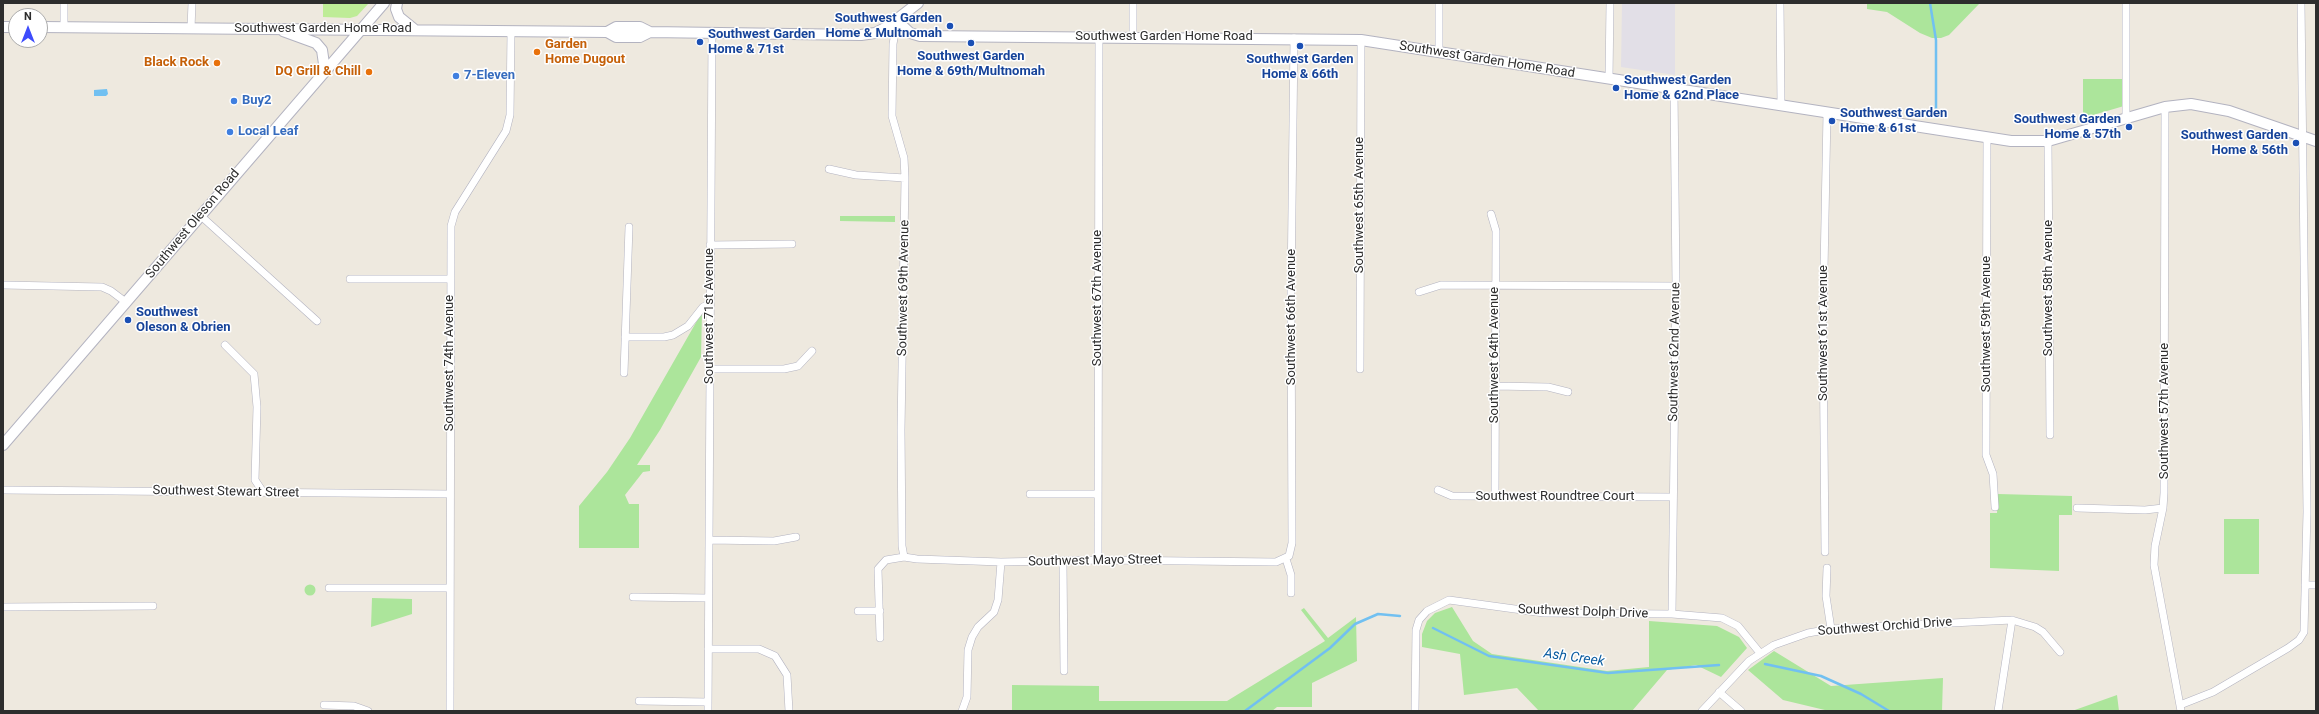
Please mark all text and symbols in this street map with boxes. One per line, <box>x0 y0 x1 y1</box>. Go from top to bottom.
north arrow <box>8 8 48 48</box>
text: N <box>24 10 32 23</box>
place label: Southwest Garden Home & Multnomah <box>826 11 942 42</box>
street label: Southwest Garden Home Road <box>234 21 412 37</box>
marker: Southwest Garden Home & Multnomah <box>945 21 955 31</box>
place label: Southwest Garden Home & 71st <box>708 27 815 58</box>
street label: Southwest Garden Home Road <box>1075 29 1253 45</box>
place label: Garden Home Dugout <box>545 37 625 68</box>
marker: Southwest Garden Home & 71st <box>695 37 705 47</box>
marker: Southwest Garden Home & 69th/Multnomah <box>966 38 976 48</box>
street label: Southwest Garden Home Road <box>1398 38 1576 82</box>
marker: Southwest Garden Home & 66th <box>1295 41 1305 51</box>
marker: Garden Home Dugout <box>532 47 542 57</box>
place label: Southwest Garden Home & 69th/Multnomah <box>897 49 1045 80</box>
place label: Southwest Garden Home & 66th <box>1246 52 1354 83</box>
place label: Black Rock <box>144 55 209 71</box>
marker: Black Rock <box>212 58 222 68</box>
place label: DQ Grill & Chill <box>275 64 361 80</box>
marker: DQ Grill & Chill <box>364 67 374 77</box>
place label: 7-Eleven <box>464 68 515 84</box>
marker: 7-Eleven <box>451 71 461 81</box>
place label: Southwest Garden Home & 62nd Place <box>1624 73 1739 104</box>
marker: Southwest Garden Home & 62nd Place <box>1611 83 1621 93</box>
place label: Buy2 <box>242 93 272 109</box>
marker: Buy2 <box>229 96 239 106</box>
place label: Southwest Garden Home & 61st <box>1840 106 1947 137</box>
place label: Southwest Garden Home & 57th <box>2014 112 2121 143</box>
marker: Southwest Garden Home & 61st <box>1827 116 1837 126</box>
marker: Southwest Garden Home & 57th <box>2124 122 2134 132</box>
place label: Local Leaf <box>238 124 298 140</box>
marker: Local Leaf <box>225 127 235 137</box>
place label: Southwest Garden Home & 56th <box>2181 128 2288 159</box>
street label: Southwest 65th Avenue <box>1352 137 1368 273</box>
marker: Southwest Garden Home & 56th <box>2291 138 2301 148</box>
street label: Southwest Oleson Road <box>143 166 243 282</box>
street label: Southwest 69th Avenue <box>895 220 913 356</box>
street label: Southwest 58th Avenue <box>2041 220 2057 356</box>
street label: Southwest 67th Avenue <box>1090 230 1106 366</box>
street label: Southwest 71st Avenue <box>702 248 718 384</box>
street label: Southwest 66th Avenue <box>1284 249 1300 385</box>
street label: Southwest 59th Avenue <box>1979 256 1995 392</box>
street label: Southwest 61st Avenue <box>1816 265 1832 401</box>
street label: Southwest 62nd Avenue <box>1666 282 1684 422</box>
street label: Southwest 64th Avenue <box>1487 287 1503 423</box>
street label: Southwest 74th Avenue <box>442 295 458 431</box>
place label: Southwest Oleson & Obrien <box>136 305 231 336</box>
marker: Southwest Oleson & Obrien <box>123 315 133 325</box>
street label: Southwest 57th Avenue <box>2157 343 2173 479</box>
street label: Southwest Stewart Street <box>152 483 300 501</box>
street label: Southwest Roundtree Court <box>1475 489 1635 505</box>
street label: Southwest Mayo Street <box>1028 552 1162 570</box>
street label: Southwest Dolph Drive <box>1517 602 1649 622</box>
street label: Southwest Orchid Drive <box>1817 615 1953 639</box>
water label: Ash Creek <box>1542 645 1606 671</box>

